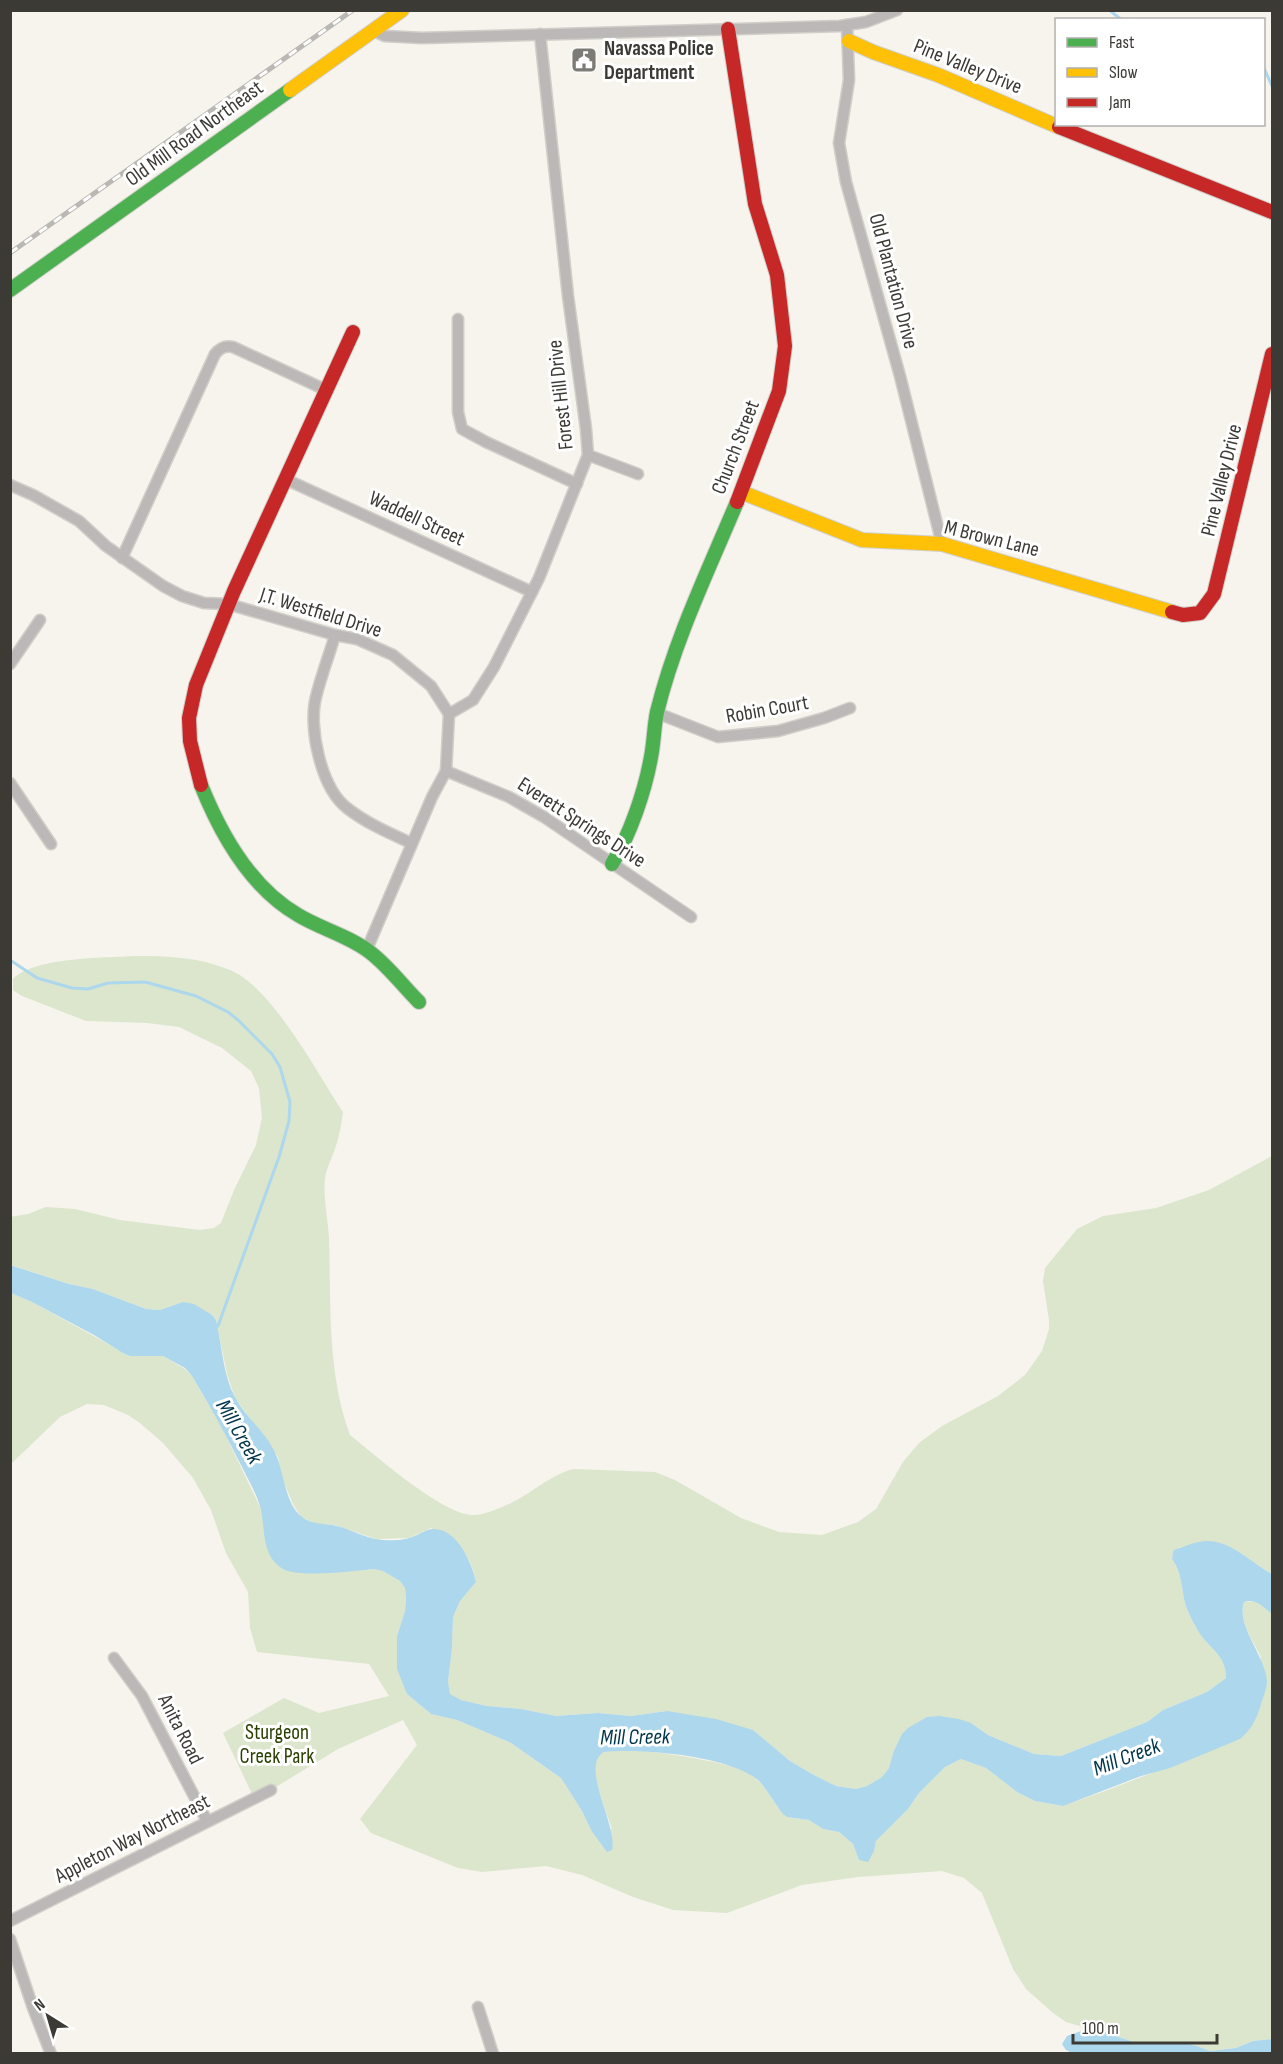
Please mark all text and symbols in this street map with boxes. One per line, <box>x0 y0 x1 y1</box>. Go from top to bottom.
legend <box>1055 18 1265 126</box>
text: Fast <box>1109 32 1135 53</box>
street label: Pine Valley Drive <box>910 33 1026 100</box>
place label: Navassa Police Department <box>604 36 714 85</box>
public building icon: Navassa Police Department <box>569 45 599 75</box>
text: Slow <box>1109 62 1138 83</box>
street label: Old Mill Road Northeast <box>121 75 268 192</box>
text: Jam <box>1108 92 1131 113</box>
street label: Old Plantation Drive <box>863 211 924 351</box>
street label: Forest Hill Drive <box>542 339 579 451</box>
street label: Church Street <box>706 397 765 498</box>
street label: Pine Valley Drive <box>1195 421 1247 539</box>
street label: Waddell Street <box>365 485 469 551</box>
street label: M Brown Lane <box>942 515 1042 562</box>
street label: J.T. Westfield Drive <box>256 582 385 643</box>
street label: Robin Court <box>724 690 810 729</box>
street label: Everett Springs Drive <box>513 772 651 873</box>
water label: Mill Creek <box>210 1395 268 1469</box>
street label: Anita Road <box>152 1689 209 1768</box>
park label: Sturgeon Creek Park <box>240 1720 314 1769</box>
water label: Mill Creek <box>600 1723 671 1752</box>
water label: Mill Creek <box>1089 1732 1165 1783</box>
street label: Appleton Way Northeast <box>50 1789 214 1889</box>
north arrow <box>18 1986 78 2046</box>
text: N <box>31 1995 49 2015</box>
scale bar <box>1073 2007 1217 2045</box>
text: 100 m <box>1082 2018 1119 2039</box>

